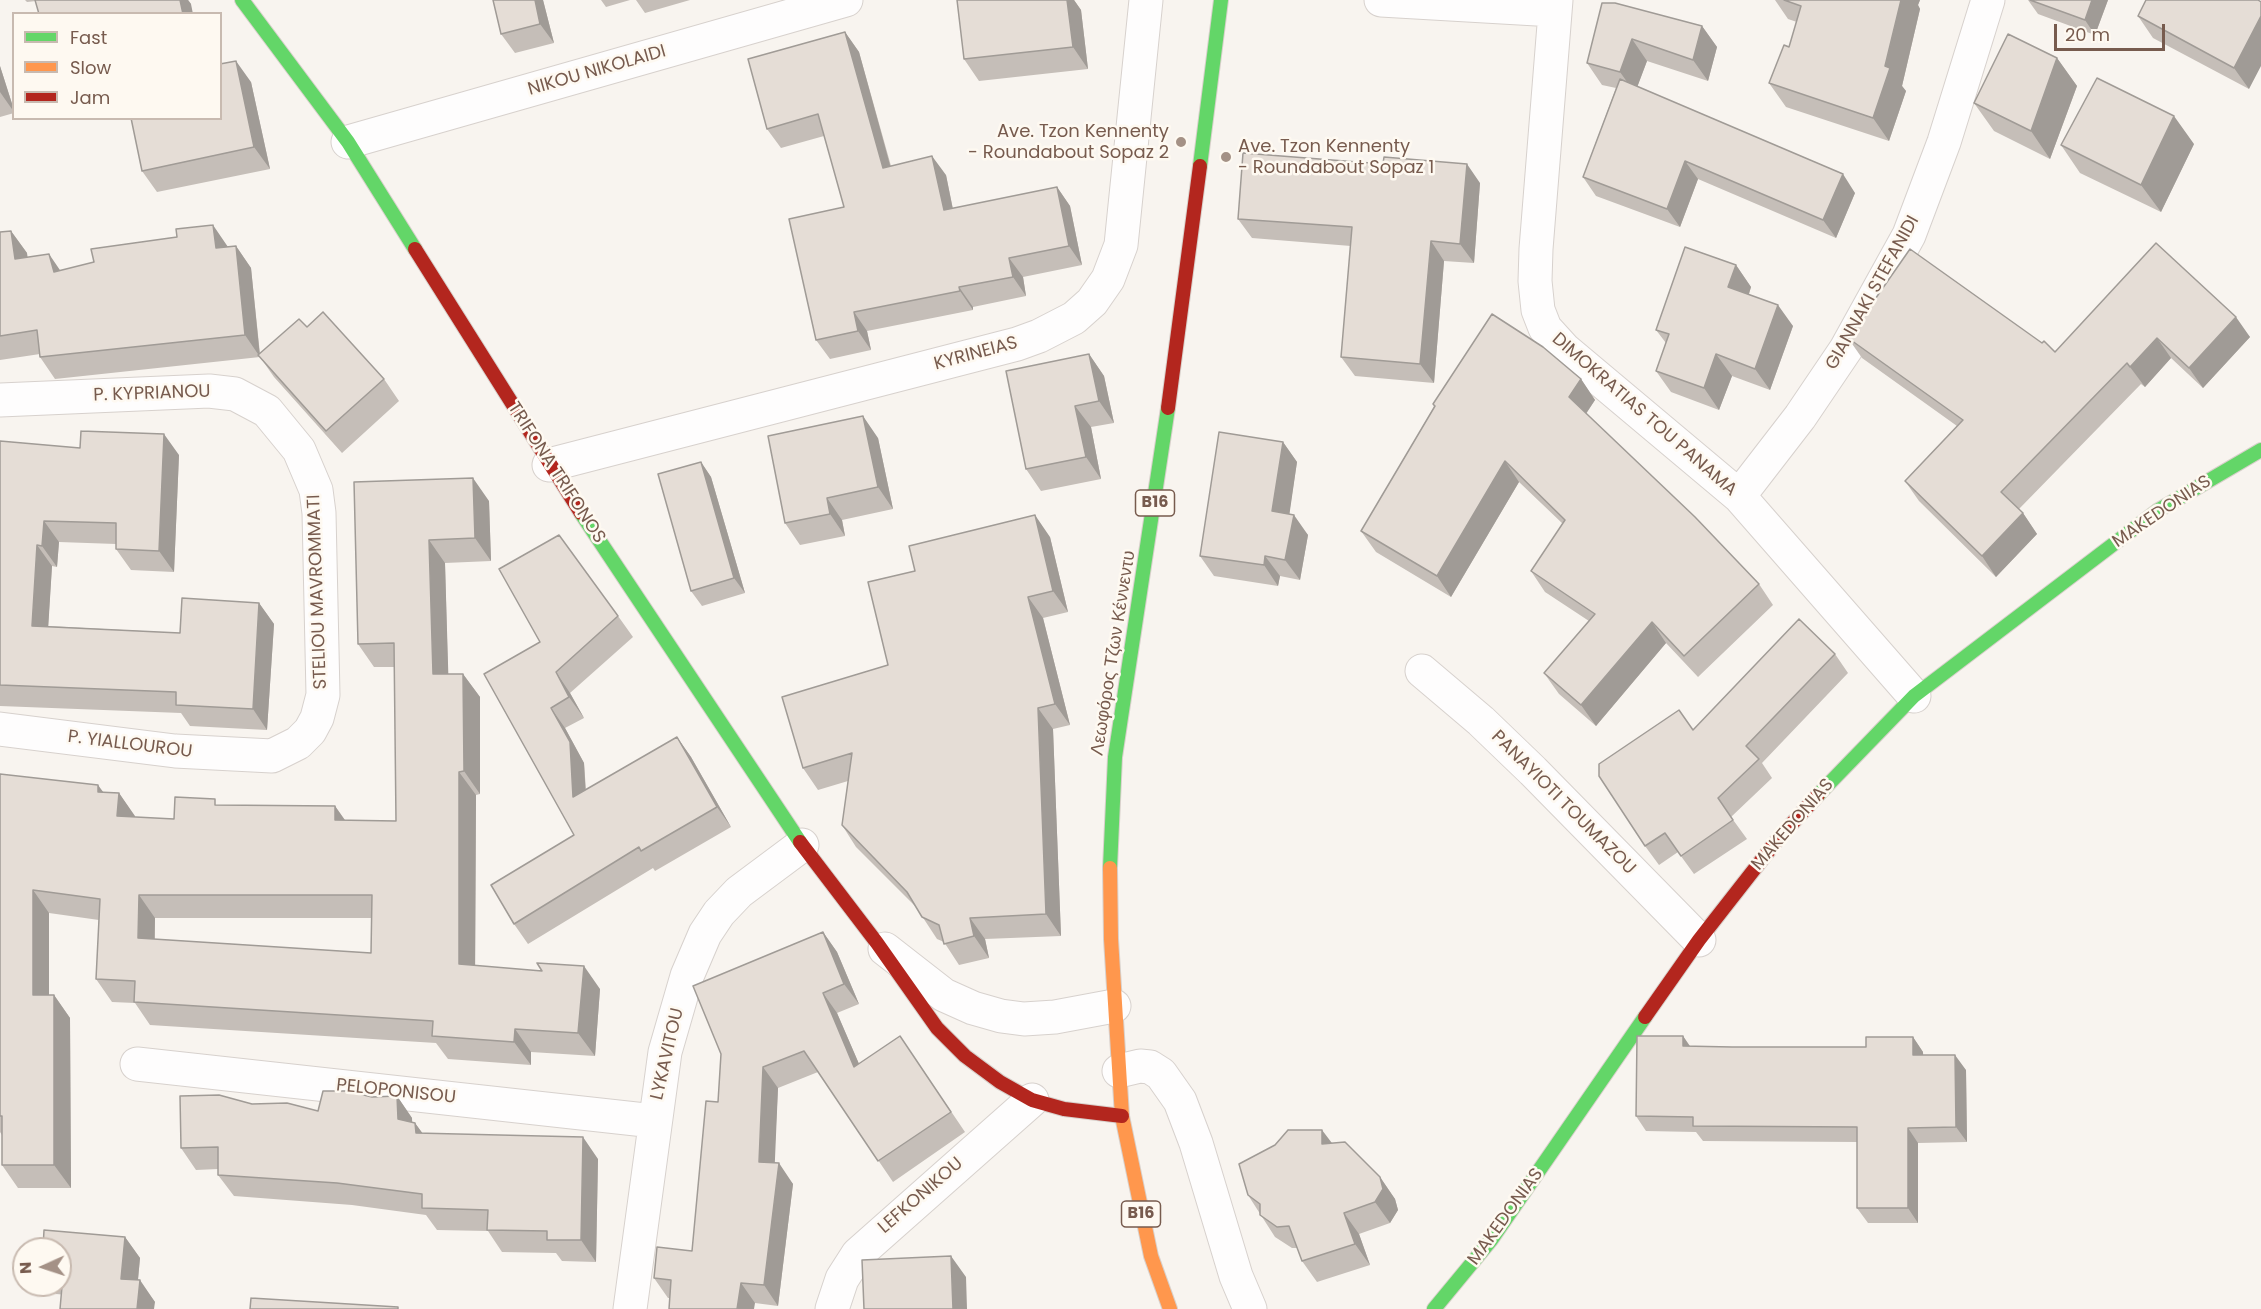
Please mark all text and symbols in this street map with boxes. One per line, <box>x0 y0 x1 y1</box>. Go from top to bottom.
legend <box>12 12 222 120</box>
scale bar <box>2057 12 2168 50</box>
text: 20 m <box>2065 22 2110 47</box>
text: Fast <box>70 25 107 50</box>
street label: NIKOU NIKOLAIDI <box>526 41 668 101</box>
text: Slow <box>70 55 111 80</box>
text: Jam <box>70 85 110 110</box>
place label: Ave. Tzon Kennenty - Roundabout Sopaz 2 <box>968 121 1169 164</box>
marker: Ave. Tzon Kennenty - Roundabout Sopaz 2 <box>1174 135 1188 149</box>
place label: Ave. Tzon Kennenty - Roundabout Sopaz 1 <box>1238 136 1434 178</box>
marker: Ave. Tzon Kennenty - Roundabout Sopaz 1 <box>1219 150 1233 164</box>
street label: GIANNAKI STEFANIDI <box>1822 212 1924 374</box>
street label: DIMOKRATIAS TOU PANAMA <box>1547 329 1741 501</box>
street label: KYRINEIAS <box>932 332 1020 376</box>
street label: P. KYPRIANOU <box>93 381 211 407</box>
street label: TRIFONA TRIFONOS <box>502 399 610 547</box>
street label: MAKEDONIAS <box>2109 471 2215 553</box>
road number: B16 <box>1136 490 1174 516</box>
street label: STELIOU MAVROMMATI <box>304 494 332 690</box>
street label: Λεωφόρος Τζων Κέννεντυ <box>1087 549 1141 757</box>
street label: PANAYIOTI TOUMAZOU <box>1486 726 1640 880</box>
street label: P. YIALLOUROU <box>67 727 193 763</box>
street label: MAKEDONIAS <box>1747 775 1839 875</box>
street label: LYKAVITOU <box>647 1006 689 1102</box>
street label: PELOPONISOU <box>335 1075 457 1109</box>
street label: LEFKONIKOU <box>874 1153 968 1239</box>
street label: MAKEDONIAS <box>1464 1164 1548 1270</box>
road number: B16 <box>1122 1201 1160 1227</box>
north arrow <box>12 1237 72 1297</box>
text: N <box>14 1261 37 1274</box>

